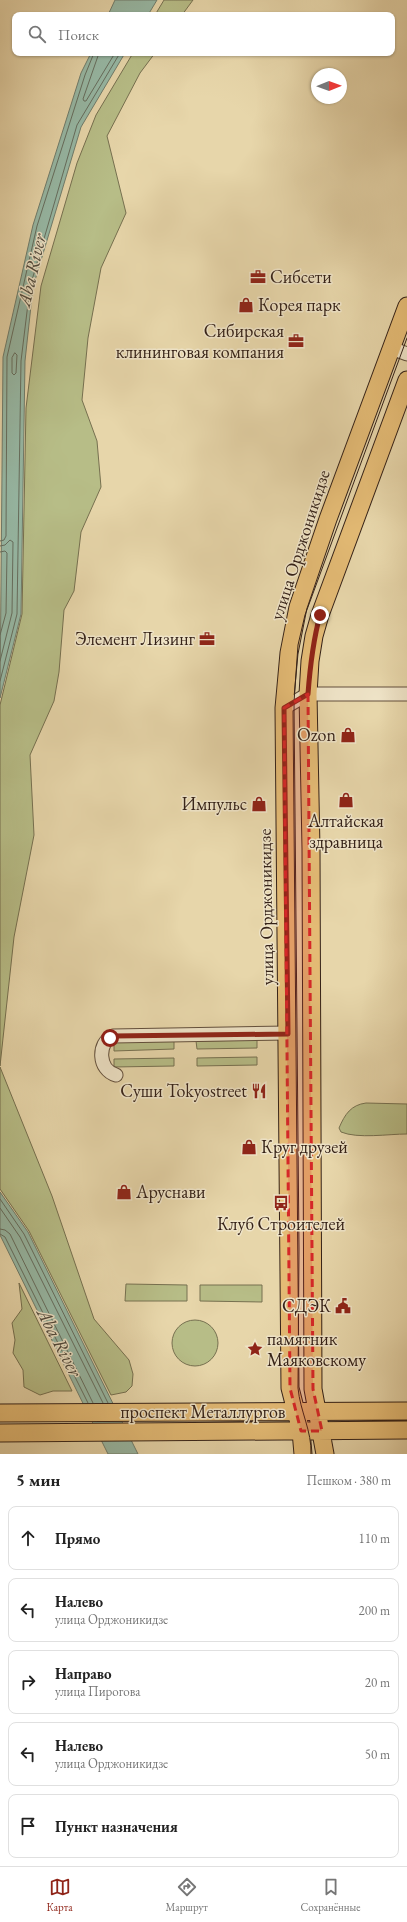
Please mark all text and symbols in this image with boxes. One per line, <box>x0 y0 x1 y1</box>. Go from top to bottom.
search box <box>12 12 395 56</box>
icon: search <box>26 23 48 45</box>
text: Поиск <box>58 25 99 44</box>
north arrow <box>311 68 347 104</box>
water label: Aba River <box>11 230 52 311</box>
place label: Сибсети <box>270 265 332 288</box>
office icon: Сибсети <box>249 268 267 286</box>
place label: Корея парк <box>258 293 341 316</box>
shop icon: Корея парк <box>237 296 255 314</box>
place label: Сибирская клининговая компания <box>116 319 284 363</box>
office icon: Сибирская клининговая компания <box>287 332 305 350</box>
street label: улица Орджоникидзе <box>264 467 335 623</box>
route end <box>311 606 329 624</box>
place label: Элемент Лизинг <box>75 627 196 650</box>
office icon: Элемент Лизинг <box>198 630 216 648</box>
place label: Ozon <box>297 723 336 746</box>
shop icon: Ozon <box>339 726 357 744</box>
shop icon: Алтайская здравница <box>337 791 355 809</box>
place label: Импульс <box>182 792 247 815</box>
shop icon: Импульс <box>250 795 268 813</box>
place label: Алтайская здравница <box>307 809 384 853</box>
street label: улица Орджоникидзе <box>253 828 278 986</box>
route start <box>101 1029 119 1047</box>
place label: Суши Tokyostreet <box>120 1079 247 1102</box>
restaurant icon: Суши Tokyostreet <box>250 1082 268 1100</box>
place label: Круг друзей <box>261 1135 348 1158</box>
shop icon: Круг друзей <box>240 1138 258 1156</box>
place label: Аруснави <box>135 1180 206 1203</box>
shop icon: Аруснави <box>115 1183 133 1201</box>
bus stop icon: Клуб Строителей <box>272 1194 290 1212</box>
place label: Клуб Строителей <box>217 1212 346 1235</box>
place label: СДЭК <box>282 1294 331 1317</box>
public building icon: СДЭК <box>334 1297 352 1315</box>
water label: Aba River <box>30 1302 88 1382</box>
place label: памятник Маяковскому <box>267 1327 366 1371</box>
place icon: памятник Маяковскому <box>246 1340 264 1358</box>
street label: проспект Металлургов <box>121 1400 286 1423</box>
text: 5 мин <box>16 1469 60 1491</box>
text: Пешком · 380 m <box>307 1472 391 1489</box>
icon: ahead <box>17 1527 39 1549</box>
text: Прямо <box>55 1529 100 1548</box>
text: 110 m <box>359 1530 390 1547</box>
text: Налево <box>55 1592 103 1611</box>
icon: left <box>17 1599 39 1621</box>
text: 200 m <box>359 1602 390 1619</box>
text: улица Орджоникидзе <box>55 1611 168 1628</box>
text: Направо <box>55 1664 112 1683</box>
icon: right <box>17 1671 39 1693</box>
text: 20 m <box>365 1674 390 1691</box>
text: улица Пирогова <box>55 1683 141 1700</box>
text: Налево <box>55 1736 103 1755</box>
icon: left <box>17 1743 39 1765</box>
text: 50 m <box>365 1746 390 1763</box>
text: улица Орджоникидзе <box>55 1755 168 1772</box>
icon: arrive <box>17 1815 39 1837</box>
text: Пункт назначения <box>55 1817 178 1836</box>
tab: Карта <box>46 1876 73 1914</box>
tab: Маршрут <box>166 1876 208 1914</box>
tab: Сохранённые <box>301 1876 361 1914</box>

